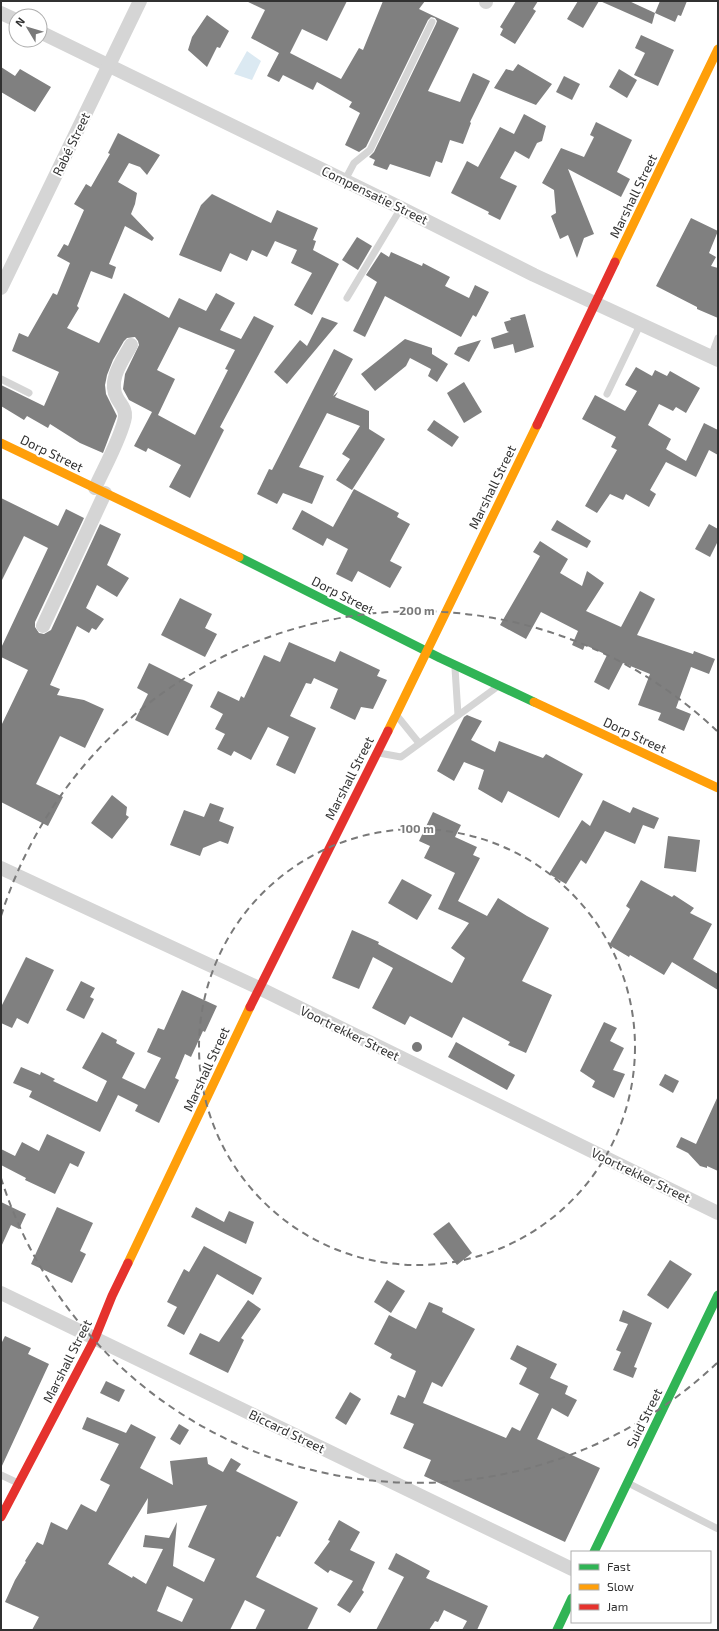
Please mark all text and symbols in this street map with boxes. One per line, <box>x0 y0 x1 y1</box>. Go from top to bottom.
north arrow <box>8 8 48 48</box>
text: N <box>12 14 27 29</box>
street label: Rabé Street <box>49 110 93 178</box>
street label: Marshall Street <box>606 151 660 241</box>
street label: Compensatie Street <box>319 162 431 228</box>
street label: Dorp Street <box>18 431 86 475</box>
street label: Marshall Street <box>465 442 519 532</box>
street label: Dorp Street <box>309 572 377 618</box>
text: 200 m <box>399 603 435 617</box>
street label: Dorp Street <box>601 713 669 757</box>
street label: Marshall Street <box>321 734 377 822</box>
text: 100 m <box>400 821 434 835</box>
street label: Voortrekker Street <box>298 1002 402 1064</box>
street label: Marshall Street <box>179 1024 233 1114</box>
centre of rings <box>410 1040 424 1054</box>
street label: Voortrekker Street <box>589 1144 693 1206</box>
street label: Marshall Street <box>39 1317 95 1405</box>
street label: Suid Street <box>623 1386 665 1450</box>
street label: Biccard Street <box>246 1406 328 1456</box>
legend <box>571 1551 711 1623</box>
text: Fast <box>607 1559 631 1573</box>
text: Slow <box>607 1579 634 1593</box>
text: Jam <box>607 1599 628 1613</box>

